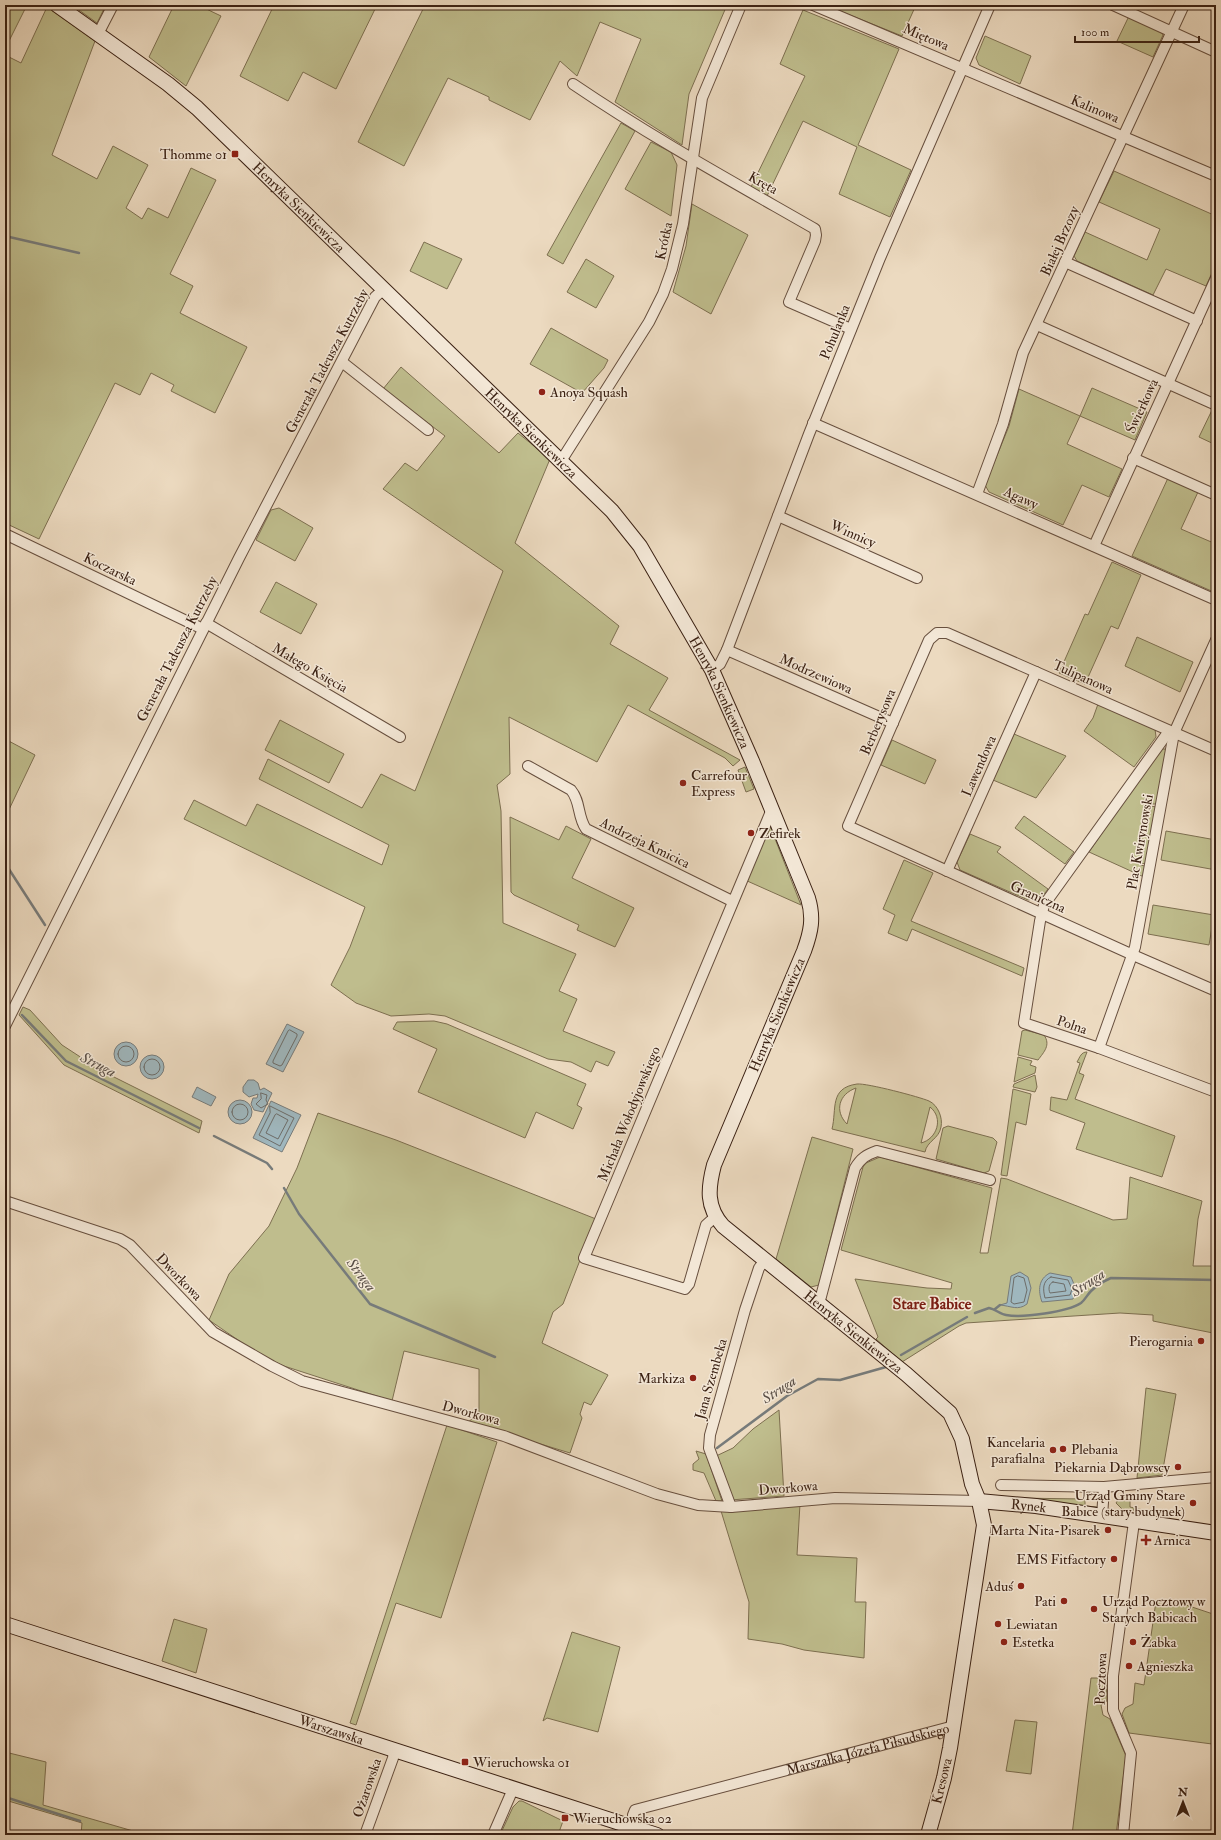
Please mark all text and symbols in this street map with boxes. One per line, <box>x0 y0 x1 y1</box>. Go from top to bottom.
scale bar <box>1075 18 1199 44</box>
street label: Miętowa <box>900 20 952 54</box>
text: 100 m <box>1081 25 1110 40</box>
street label: Kalinowa <box>1068 91 1122 127</box>
place label: Thomme 01 <box>160 146 227 163</box>
marker: Thomme 01 <box>230 149 240 159</box>
street label: Henryka Sienkiewicza <box>249 158 349 256</box>
street label: Kręta <box>745 168 781 198</box>
street label: Białej Brzozy <box>1037 203 1084 279</box>
street label: Krótka <box>652 220 676 262</box>
street label: Generała Tadeusza Kutrzeby <box>282 285 374 436</box>
street label: Pohulanka <box>816 302 854 362</box>
street label: Świerkowa <box>1122 376 1162 436</box>
street label: Henryka Sienkiewicza <box>482 384 581 482</box>
place label: Anoya Squash <box>549 384 628 402</box>
marker: Anoya Squash <box>537 387 547 397</box>
street label: Agawy <box>1000 482 1042 514</box>
street label: Winnicy <box>826 516 879 553</box>
street label: Koczarska <box>81 549 139 589</box>
street label: Generała Tadeusza Kutrzeby <box>133 573 222 725</box>
street label: Henryka Sienkiewicza <box>686 633 754 751</box>
street label: Małego Księcia <box>269 640 351 697</box>
street label: Modrzewiowa <box>777 650 855 698</box>
street label: Tulipanowa <box>1050 656 1116 699</box>
street label: Berberysowa <box>856 686 901 758</box>
street label: Lawendowa <box>958 733 1000 799</box>
place label: Carrefour Express <box>691 767 748 801</box>
marker: Carrefour Express <box>678 778 688 788</box>
street label: Plac Kwirynowski <box>1123 793 1158 891</box>
street label: Andrzeja Kmicica <box>596 813 693 872</box>
place label: Zefirek <box>759 825 801 842</box>
marker: Zefirek <box>746 828 756 838</box>
street label: Graniczna <box>1008 877 1069 917</box>
street label: Henryka Sienkiewicza <box>745 955 810 1075</box>
street label: Polna <box>1055 1012 1090 1038</box>
street label: Michała Wołodyjowskiego <box>594 1044 665 1185</box>
water label: Struga <box>76 1048 119 1082</box>
street label: Dworkowa <box>152 1250 206 1304</box>
water label: Struga <box>341 1254 380 1296</box>
water label: Struga <box>1066 1265 1109 1302</box>
street label: Henryka Sienkiewicza <box>801 1286 907 1377</box>
district label: Stare Babice <box>893 1294 972 1314</box>
place label: Pierogarnia <box>1129 1333 1193 1350</box>
street label: Jana Szembeka <box>691 1336 731 1422</box>
marker: Pierogarnia <box>1196 1336 1206 1346</box>
place label: Markiza <box>638 1370 685 1387</box>
water label: Struga <box>757 1372 800 1409</box>
marker: Markiza <box>688 1373 698 1383</box>
street label: Dworkowa <box>440 1397 502 1429</box>
place label: Kancelaria parafialna <box>987 1434 1045 1468</box>
place label: Plebania <box>1071 1441 1118 1458</box>
marker: Plebania <box>1058 1444 1068 1454</box>
marker: Kancelaria parafialna <box>1048 1445 1058 1455</box>
place label: Piekarnia Dąbrowscy <box>1054 1459 1171 1477</box>
marker: Piekarnia Dąbrowscy <box>1173 1462 1183 1472</box>
street label: Dworkowa <box>758 1477 819 1499</box>
place label: Urząd Gminy Stare Babice (stary budynek) <box>1061 1487 1185 1521</box>
street label: Rynek <box>1010 1495 1048 1516</box>
marker: Urząd Gminy Stare Babice (stary budynek) <box>1188 1498 1198 1508</box>
place label: Marta Nita-Pisarek <box>990 1522 1100 1539</box>
marker: Marta Nita-Pisarek <box>1103 1525 1113 1535</box>
place label: Arnica <box>1153 1532 1191 1549</box>
marker: Arnica <box>1141 1535 1151 1545</box>
place label: EMS Fitfactory <box>1016 1551 1107 1569</box>
marker: EMS Fitfactory <box>1109 1554 1119 1564</box>
place label: Aduś <box>984 1578 1014 1595</box>
marker: Aduś <box>1016 1581 1026 1591</box>
place label: Pati <box>1034 1593 1056 1610</box>
place label: Urząd Pocztowy w Starych Babicach <box>1102 1593 1206 1627</box>
marker: Pati <box>1059 1596 1069 1606</box>
marker: Urząd Pocztowy w Starych Babicach <box>1089 1604 1099 1614</box>
place label: Lewiatan <box>1006 1616 1058 1633</box>
marker: Lewiatan <box>993 1619 1003 1629</box>
place label: Estetka <box>1012 1634 1054 1651</box>
place label: Żabka <box>1141 1634 1177 1651</box>
marker: Estetka <box>999 1637 1009 1647</box>
marker: Żabka <box>1128 1637 1138 1647</box>
street label: Pocztowa <box>1092 1652 1110 1706</box>
place label: Agnieszka <box>1136 1658 1194 1675</box>
marker: Agnieszka <box>1124 1661 1134 1671</box>
street label: Warszawska <box>296 1711 366 1748</box>
street label: Marszałka Józefa Piłsudskiego <box>784 1719 951 1778</box>
place label: Wieruchowska 01 <box>472 1754 570 1771</box>
street label: Ożarowska <box>349 1756 385 1820</box>
street label: Kresowa <box>928 1756 956 1806</box>
marker: Wieruchowska 01 <box>460 1757 470 1767</box>
north arrow <box>1163 1782 1203 1822</box>
text: N <box>1177 1786 1189 1799</box>
place label: Wieruchowska 02 <box>572 1810 672 1827</box>
marker: Wieruchowska 02 <box>560 1813 570 1823</box>

